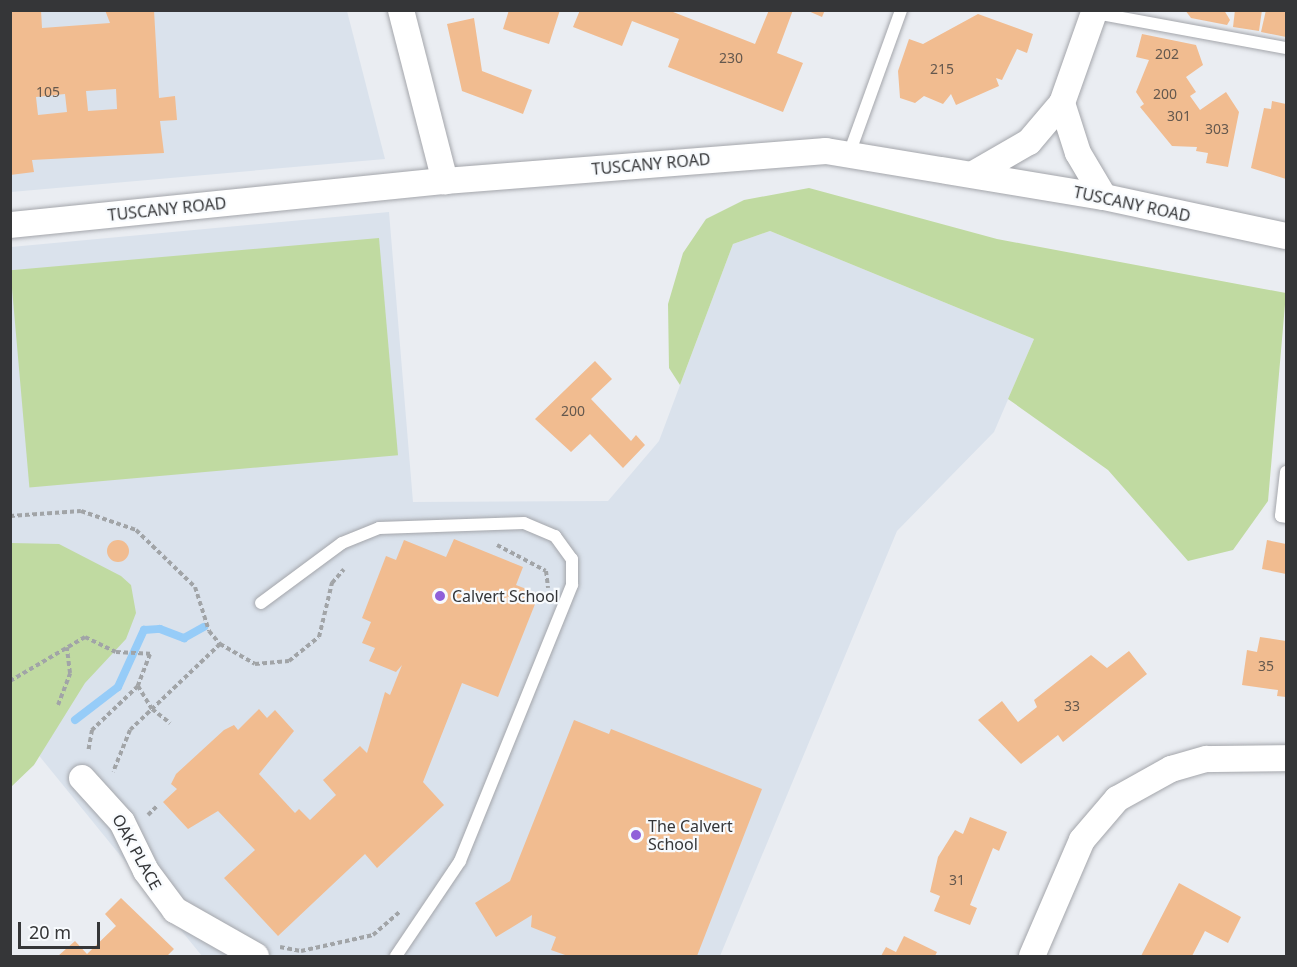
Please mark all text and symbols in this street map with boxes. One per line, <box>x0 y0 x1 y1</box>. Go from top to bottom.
house number: 202 <box>1155 46 1179 62</box>
house number: 230 <box>719 50 743 66</box>
house number: 215 <box>930 61 954 77</box>
house number: 105 <box>36 84 60 100</box>
house number: 200 <box>1153 86 1177 102</box>
house number: 301 <box>1167 108 1191 124</box>
house number: 303 <box>1205 121 1229 137</box>
street label: TUSCANY ROAD <box>591 149 711 179</box>
street label: TUSCANY ROAD <box>1072 182 1192 226</box>
street label: TUSCANY ROAD <box>107 193 227 225</box>
house number: 200 <box>561 403 585 419</box>
place label: Calvert School <box>452 586 559 606</box>
marker: Calvert School <box>433 589 447 603</box>
house number: 35 <box>1258 658 1274 674</box>
house number: 33 <box>1064 698 1080 714</box>
street label: OAK PLACE <box>108 811 166 893</box>
place label: The Calvert School <box>648 816 733 854</box>
marker: The Calvert School <box>629 828 643 842</box>
house number: 31 <box>949 872 965 888</box>
scale bar <box>21 910 104 948</box>
text: 20 m <box>29 920 71 944</box>

